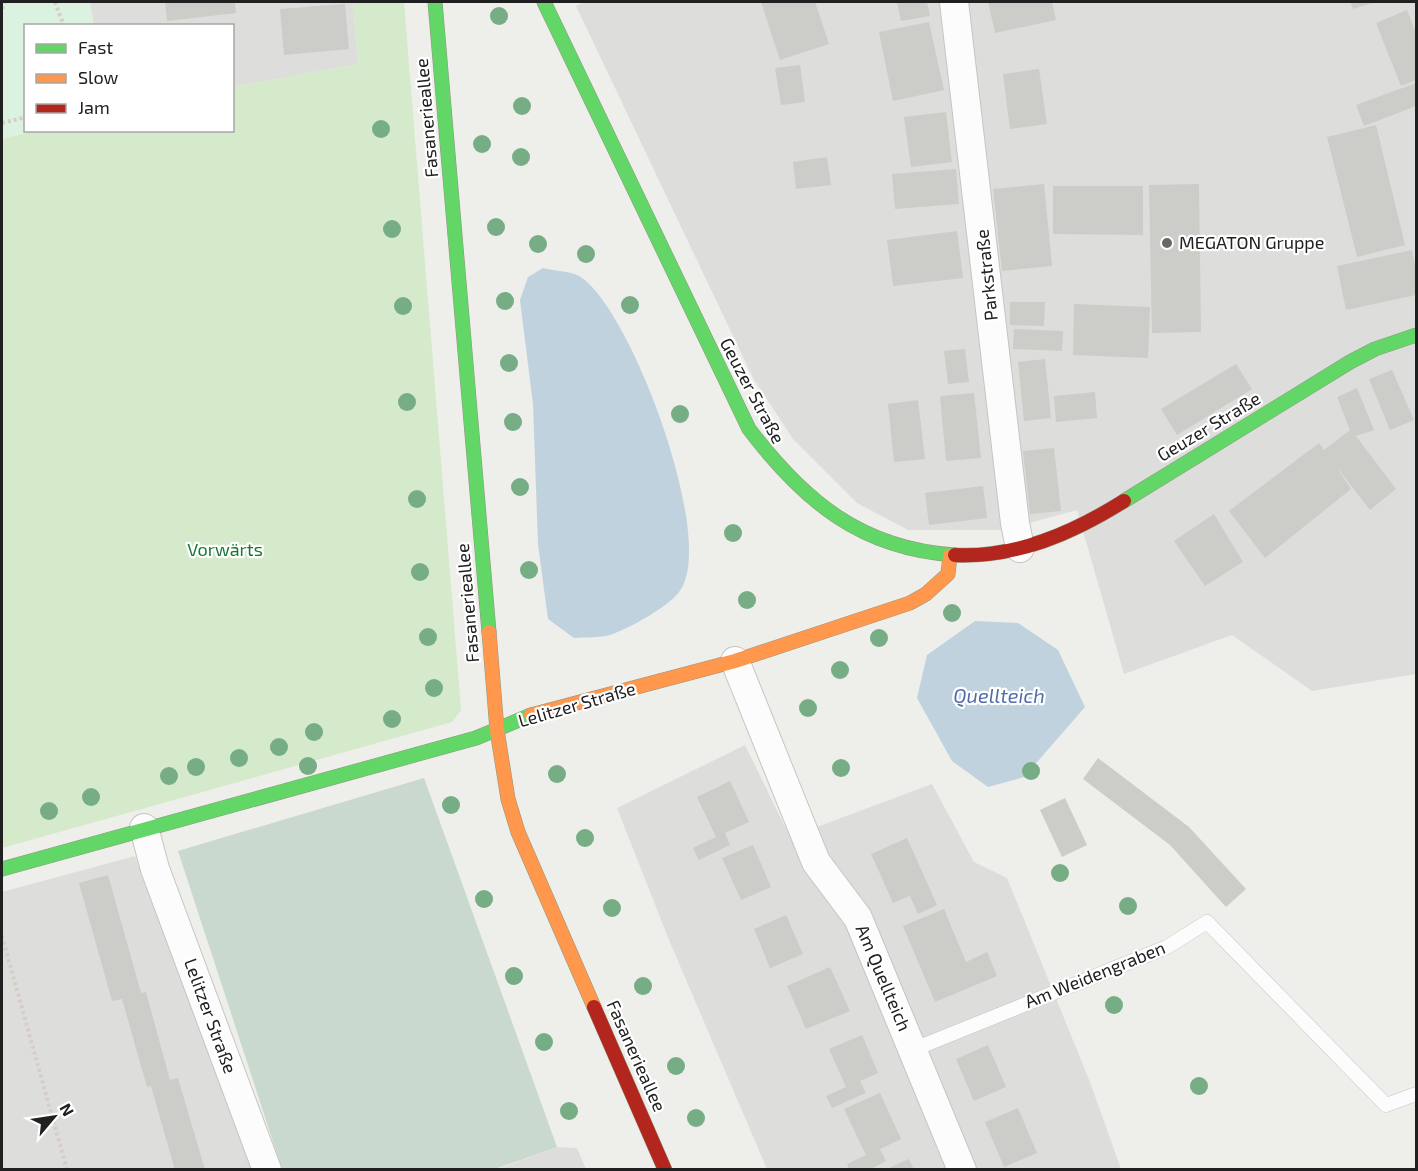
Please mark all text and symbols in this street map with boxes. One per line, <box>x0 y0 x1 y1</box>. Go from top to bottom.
legend <box>24 24 234 132</box>
text: Fast <box>78 36 113 58</box>
street label: Fasanerieallee <box>410 58 442 179</box>
text: Slow <box>78 66 119 88</box>
text: Jam <box>78 96 110 118</box>
street label: Parkstraße <box>970 228 1002 322</box>
place label: MEGATON Gruppe <box>1179 231 1324 253</box>
marker: MEGATON Gruppe <box>1160 236 1174 250</box>
street label: Geuzer Straße <box>716 334 790 447</box>
street label: Geuzer Straße <box>1153 387 1264 466</box>
park label: Vorwärts <box>187 538 263 560</box>
street label: Fasanerieallee <box>451 543 483 664</box>
street label: Lelitzer Straße <box>516 677 638 731</box>
water label: Quellteich <box>953 683 1045 707</box>
street label: Am Quellteich <box>852 921 916 1034</box>
street label: Am Weidengraben <box>1021 936 1168 1012</box>
street label: Lelitzer Straße <box>180 955 242 1076</box>
street label: Fasanerieallee <box>603 996 671 1115</box>
north arrow <box>24 1087 84 1147</box>
text: N <box>56 1100 79 1119</box>

